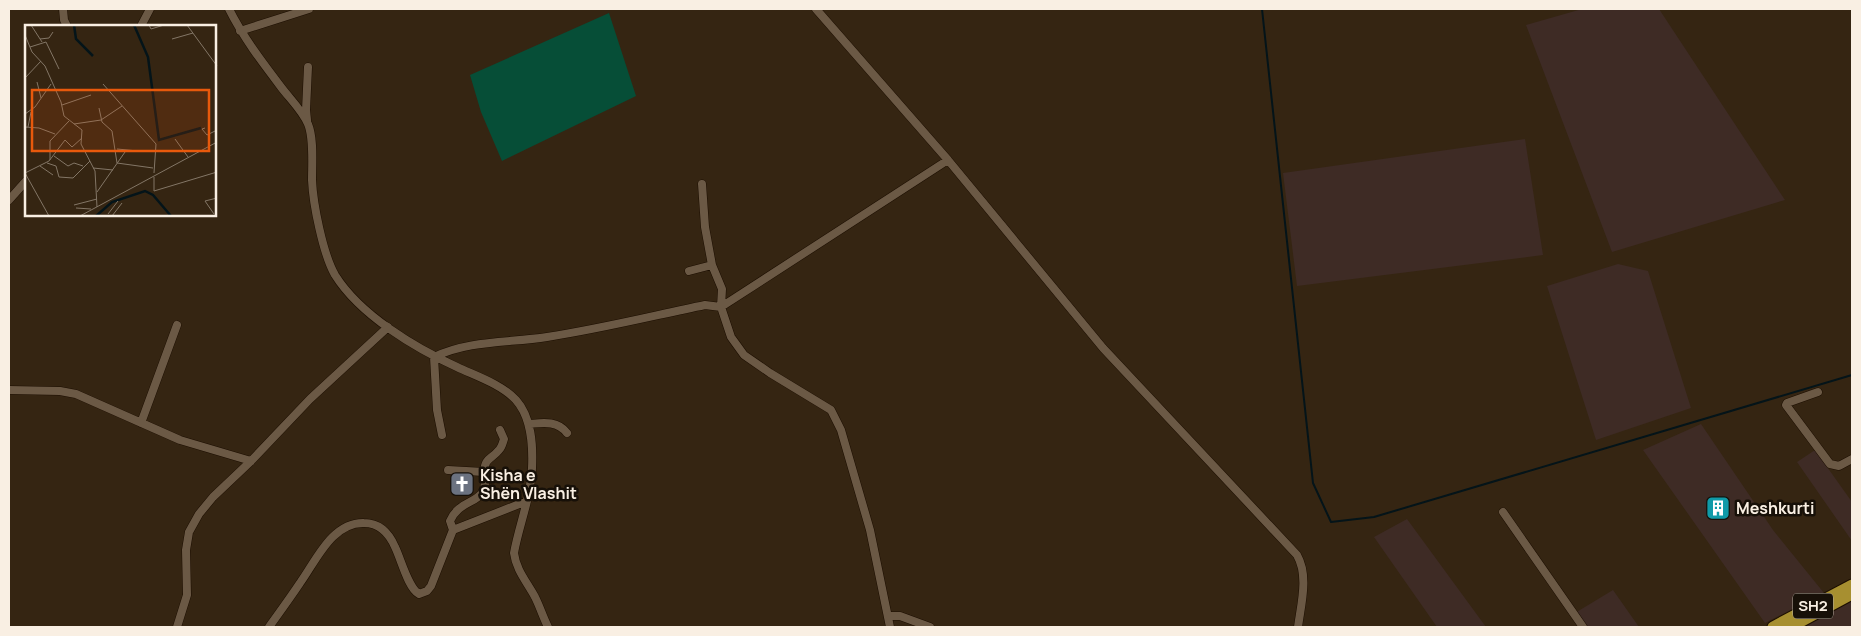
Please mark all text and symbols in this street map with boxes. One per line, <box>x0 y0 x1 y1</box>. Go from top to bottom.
inset map <box>25 25 216 216</box>
place label: Kisha e Shën Vlashit <box>480 464 577 504</box>
church icon: Kisha e Shën Vlashit <box>449 471 475 497</box>
building icon: Meshkurti <box>1705 495 1731 521</box>
place label: Meshkurti <box>1736 497 1814 519</box>
road number: SH2 <box>1793 594 1833 618</box>

